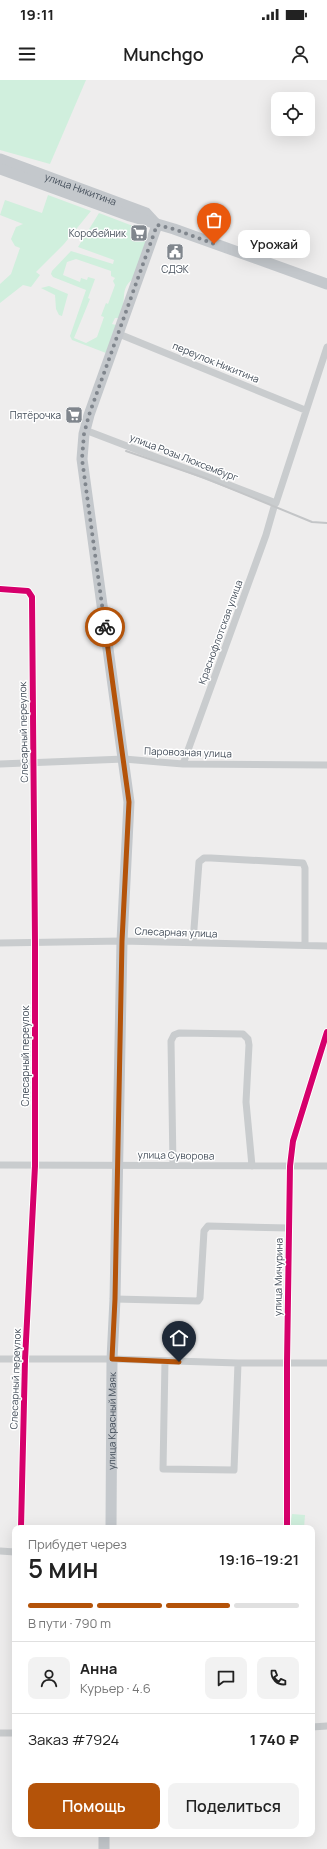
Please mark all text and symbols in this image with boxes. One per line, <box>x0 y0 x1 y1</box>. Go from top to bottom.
text: 19:11 <box>20 4 54 25</box>
text: Munchgo <box>123 42 204 66</box>
icon: menu <box>16 43 38 65</box>
icon: person <box>289 43 311 65</box>
map controls <box>271 92 315 136</box>
button: locate <box>271 92 315 136</box>
street label: улица Никитина <box>43 169 119 209</box>
pin <box>197 203 231 244</box>
icon: bag <box>203 209 225 231</box>
supermarket icon: Коробейник <box>129 223 149 243</box>
place label: Коробейник <box>69 226 127 240</box>
callout: Урожай <box>238 230 310 258</box>
text: Урожай <box>250 235 298 253</box>
public building icon: СДЭК <box>165 242 185 262</box>
place label: СДЭК <box>161 262 189 276</box>
street label: переулок Никитина <box>171 338 261 386</box>
supermarket icon: Пятёрочка <box>64 405 84 425</box>
place label: Пятёрочка <box>10 408 61 422</box>
street label: улица Розы Люксембург <box>128 430 241 484</box>
street label: Краснофлотская улица <box>195 578 245 686</box>
courier <box>85 607 125 647</box>
icon: bike <box>94 616 116 638</box>
street label: Слесарный переулок <box>15 680 31 783</box>
street label: Паровозная улица <box>144 743 232 761</box>
street label: Слесарная улица <box>134 924 218 940</box>
street label: Слесарный переулок <box>18 1004 32 1106</box>
street label: улица Суворова <box>138 1147 214 1163</box>
street label: улица Мичурина <box>270 1238 286 1316</box>
pin <box>162 1321 196 1362</box>
street label: Слесарный переулок <box>6 1327 24 1430</box>
icon: home <box>168 1327 190 1349</box>
street label: улица Красный Маяк <box>104 1371 119 1470</box>
text: Прибудет через <box>28 1535 127 1553</box>
text: 19:16–19:21 <box>219 1549 299 1570</box>
text: 5 мин <box>28 1550 98 1586</box>
text: В пути · 790 m <box>28 1614 111 1632</box>
button: person <box>28 1657 70 1699</box>
button: chat <box>205 1657 247 1699</box>
button: phone <box>257 1657 299 1699</box>
text: Анна <box>80 1658 117 1679</box>
text: Курьер · 4.6 <box>80 1679 151 1697</box>
text: Заказ #7924 <box>28 1729 119 1750</box>
text: 1 740 ₽ <box>250 1729 299 1750</box>
button: Помощь <box>28 1783 160 1829</box>
button: Поделиться <box>168 1783 299 1829</box>

